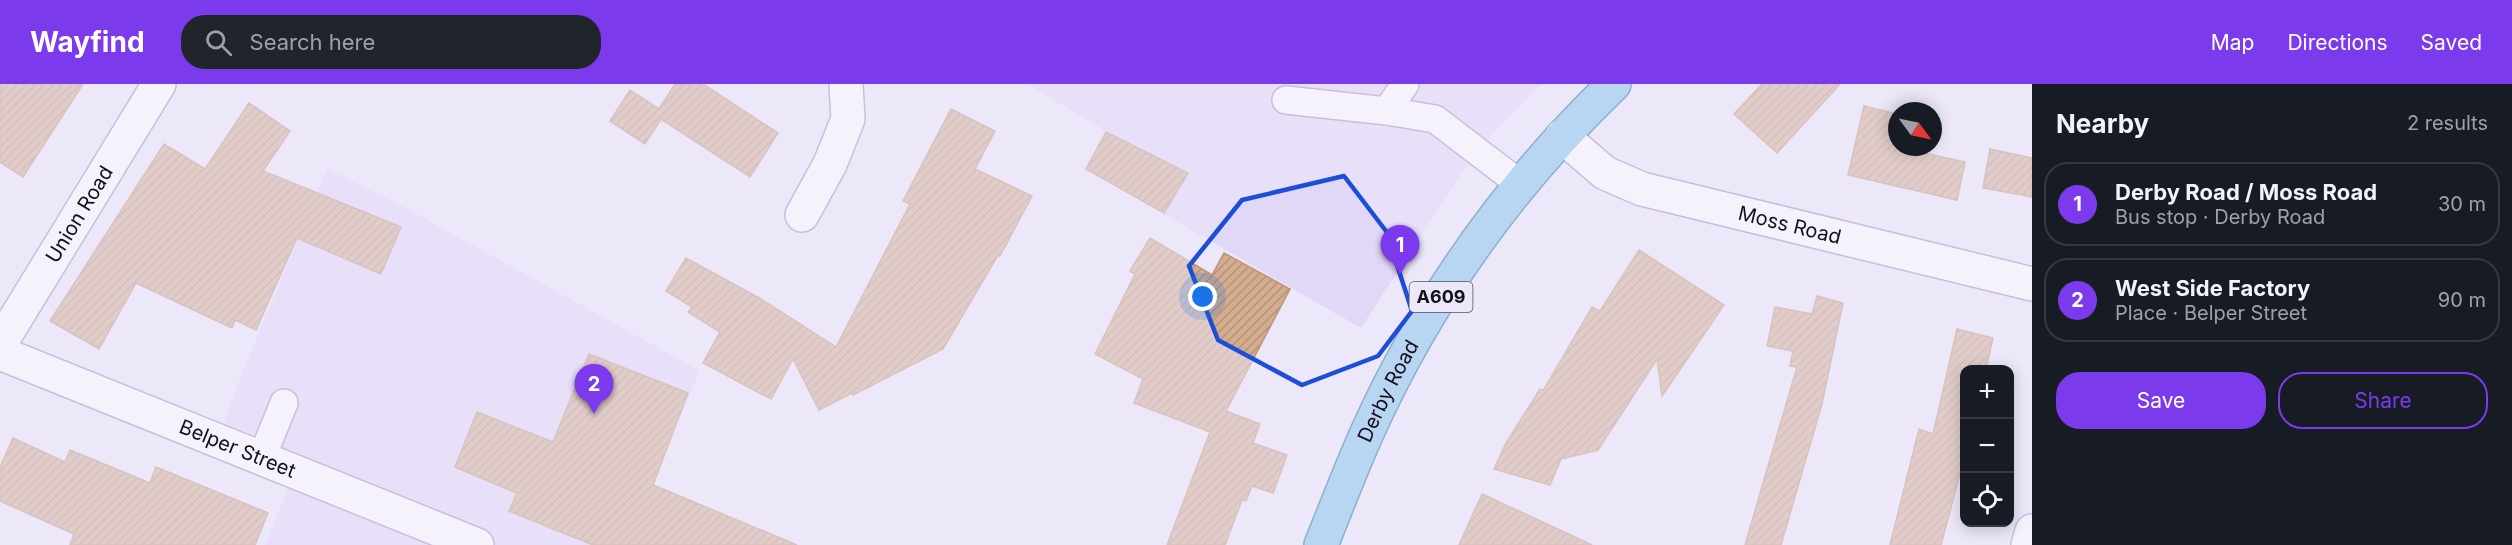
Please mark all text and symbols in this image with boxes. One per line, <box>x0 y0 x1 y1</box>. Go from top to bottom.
search box <box>181 15 601 69</box>
text: Wayfind <box>30 25 145 59</box>
icon: search <box>202 26 235 59</box>
text: Search here <box>250 29 375 55</box>
text: Map <box>2211 30 2254 55</box>
text: Directions <box>2287 30 2388 55</box>
text: Saved <box>2421 30 2482 55</box>
north arrow <box>1888 102 1942 156</box>
text: Nearby <box>2056 108 2149 139</box>
text: 2 results <box>2407 111 2488 135</box>
street label: Union Road <box>41 161 118 267</box>
text: Derby Road / Moss Road <box>2115 179 2377 205</box>
text: 1 <box>2073 192 2082 216</box>
text: 30 m <box>2438 192 2486 216</box>
street label: Moss Road <box>1736 201 1844 249</box>
text: Bus stop · Derby Road <box>2115 205 2325 229</box>
pin: 1 <box>1380 226 1420 275</box>
text: West Side Factory <box>2115 275 2310 301</box>
your location <box>1188 282 1217 311</box>
road number: A609 <box>1410 282 1472 312</box>
text: 2 <box>2071 288 2084 312</box>
text: 90 m <box>2438 288 2486 312</box>
text: Place · Belper Street <box>2115 301 2307 325</box>
street label: Derby Road <box>1352 336 1424 446</box>
pin: 2 <box>574 364 614 414</box>
map controls <box>1960 365 2014 527</box>
button: + <box>1960 365 2014 419</box>
button: Save <box>2056 372 2266 429</box>
button: Share <box>2278 372 2488 429</box>
street label: Belper Street <box>176 414 300 483</box>
button: − <box>1960 419 2014 473</box>
button: locate <box>1960 473 2014 527</box>

